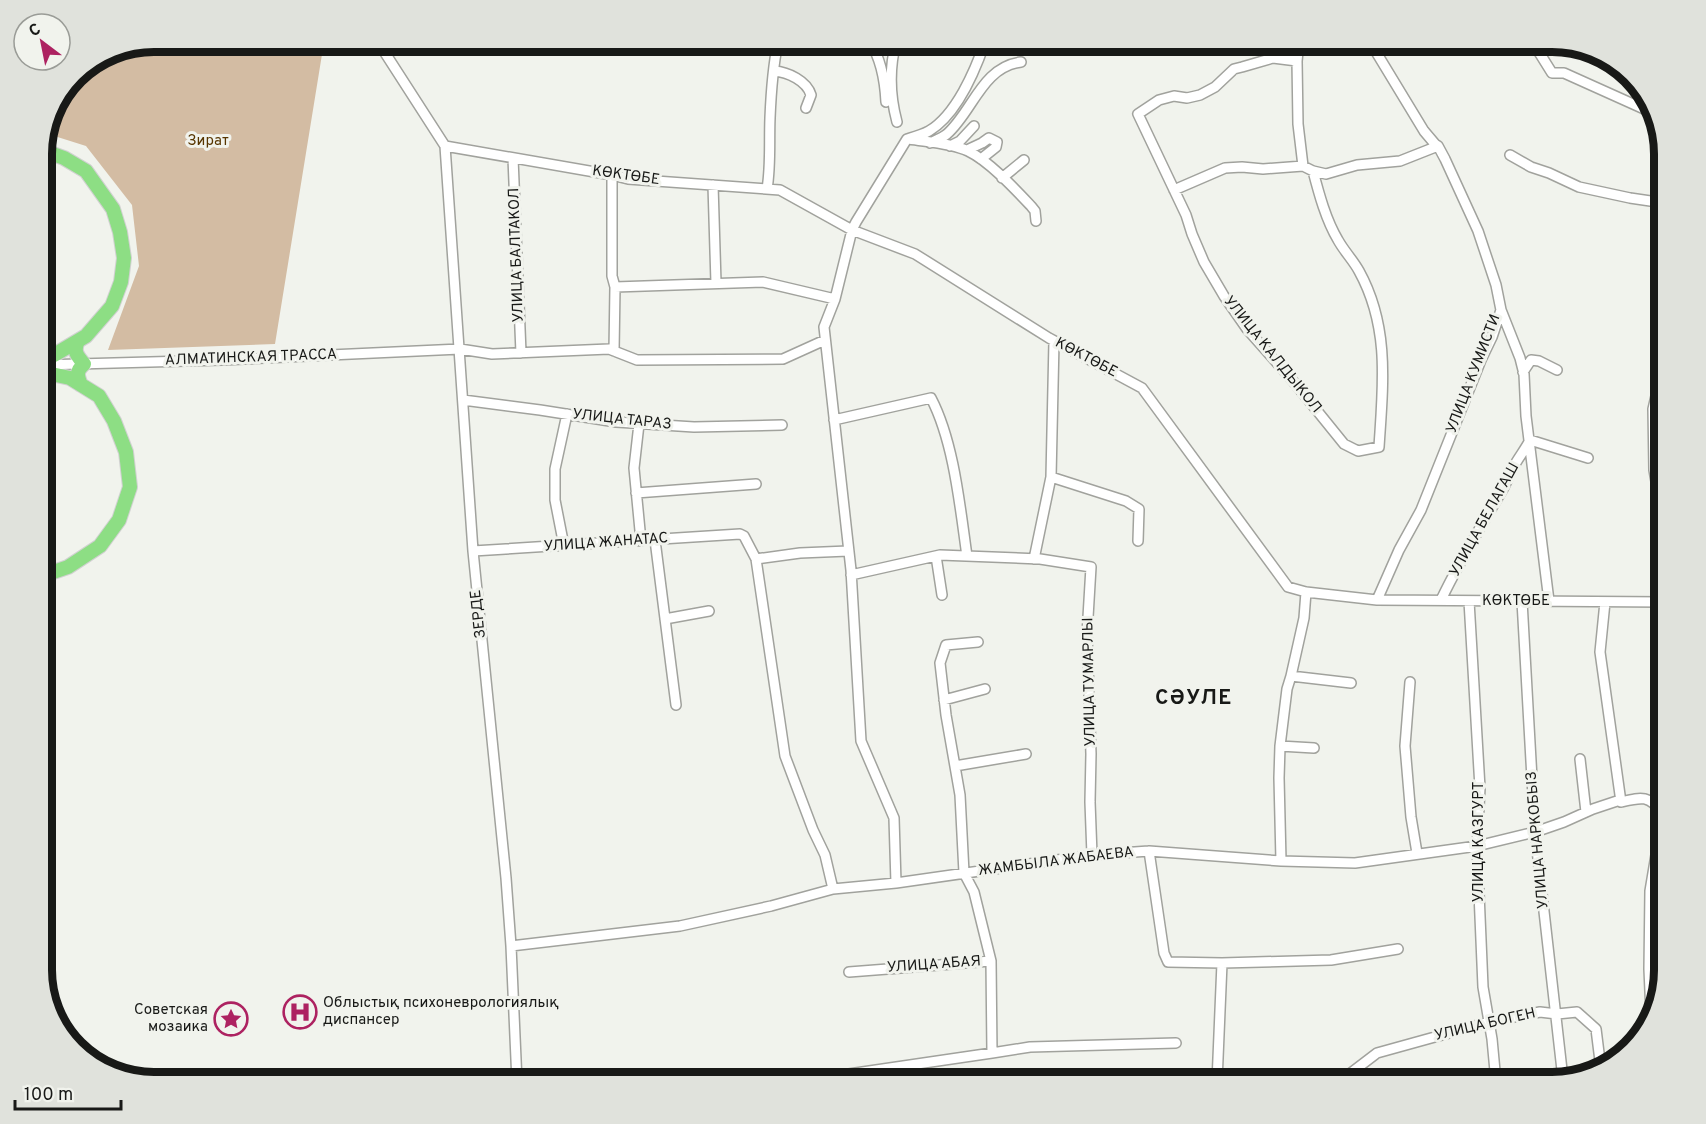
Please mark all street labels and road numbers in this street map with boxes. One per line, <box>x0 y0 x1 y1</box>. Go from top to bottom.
street label: КӨКТӨБЕ <box>591 162 661 190</box>
street label: УЛИЦА БАЛТАКОЛ <box>505 187 529 323</box>
street label: УЛИЦА КАЛДЫКОЛ <box>1219 293 1325 417</box>
street label: УЛИЦА КУМИСТИ <box>1443 312 1505 436</box>
street label: КӨКТӨБЕ <box>1052 334 1120 382</box>
street label: АЛМАТИНСКАЯ ТРАССА <box>165 346 337 370</box>
street label: УЛИЦА ТАРАЗ <box>571 405 673 435</box>
street label: УЛИЦА БЕЛАГАШ <box>1446 460 1524 580</box>
street label: УЛИЦА ЖАНАТАС <box>543 529 669 557</box>
street label: ЗЕРДЕ <box>467 589 491 639</box>
street label: КӨКТӨБЕ <box>1482 592 1550 611</box>
street label: УЛИЦА ТУМАРЛЫ <box>1079 617 1101 747</box>
street label: УЛИЦА НАРКОБЫЗ <box>1523 770 1553 910</box>
street label: УЛИЦА КАЗГУРТ <box>1470 782 1489 902</box>
street label: ЖАМБЫЛА ЖАБАЕВА <box>977 843 1135 881</box>
street label: УЛИЦА АБАЯ <box>886 952 982 978</box>
street label: УЛИЦА БОГЕН <box>1433 1004 1537 1046</box>

